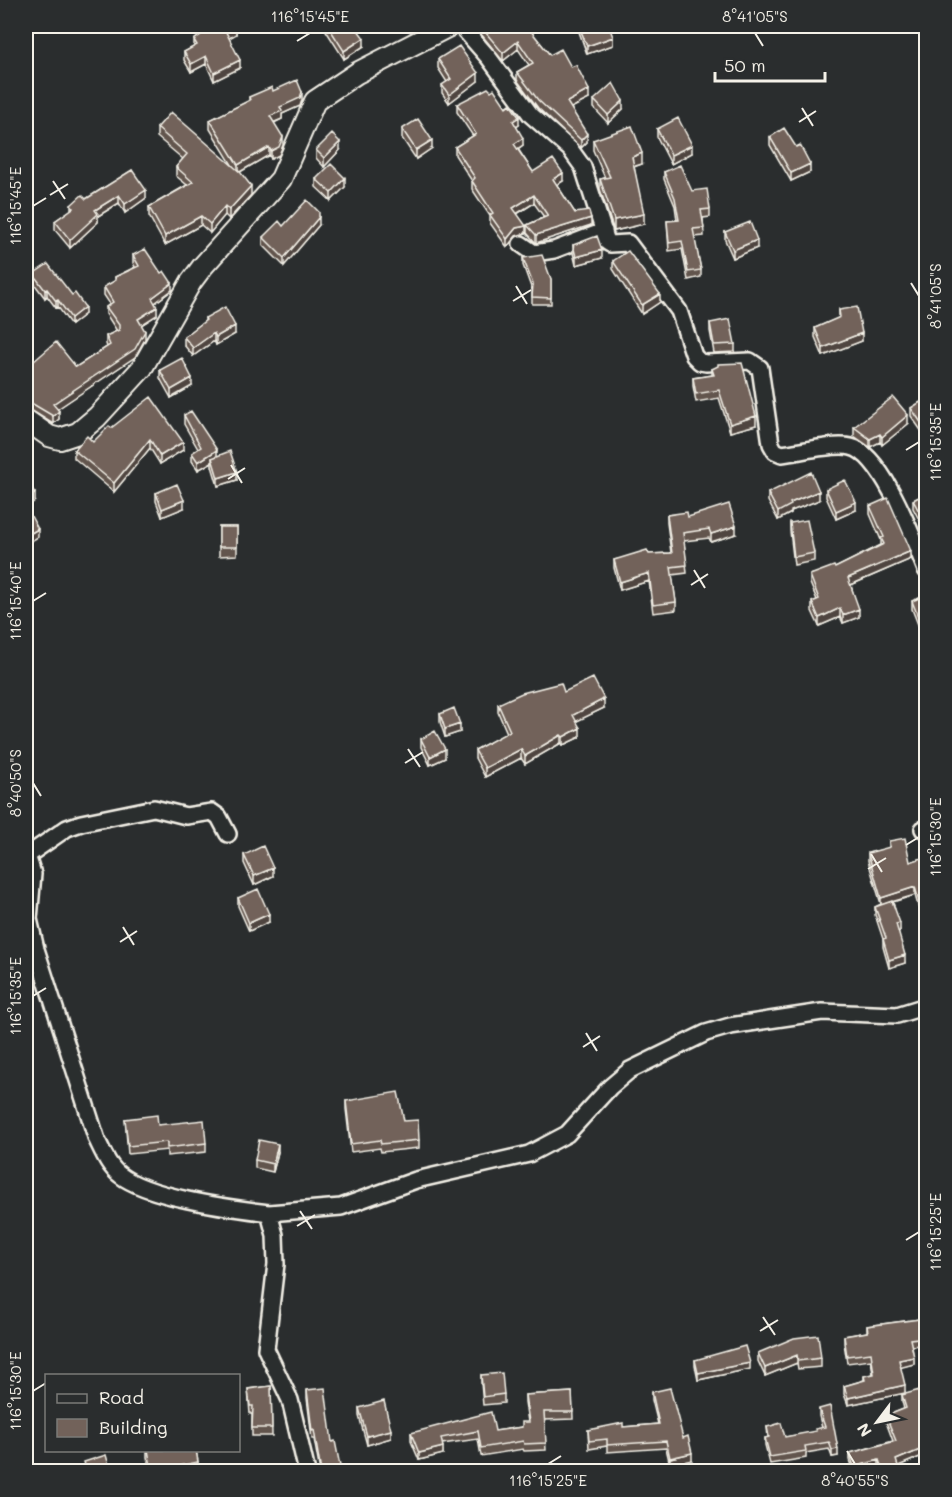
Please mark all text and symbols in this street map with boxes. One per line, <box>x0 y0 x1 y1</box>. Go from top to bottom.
text: 116°15'45"E <box>271 6 350 26</box>
text: 8°41'05"S <box>722 6 788 26</box>
scale bar <box>715 45 824 83</box>
text: 50 m <box>724 53 766 77</box>
text: 116°15'45"E <box>5 166 25 245</box>
text: 8°41'05"S <box>925 263 945 329</box>
text: 116°15'35"E <box>925 402 945 481</box>
text: 116°15'40"E <box>5 561 25 640</box>
text: 8°40'50"S <box>5 749 25 817</box>
text: 116°15'30"E <box>925 797 945 876</box>
text: 116°15'35"E <box>5 956 25 1035</box>
text: 116°15'25"E <box>925 1193 945 1271</box>
text: 116°15'30"E <box>5 1351 25 1430</box>
legend <box>45 1374 240 1452</box>
text: Road <box>99 1385 144 1409</box>
north arrow <box>847 1392 907 1452</box>
text: Building <box>99 1415 167 1439</box>
text: N <box>852 1419 876 1441</box>
text: 116°15'25"E <box>509 1470 587 1490</box>
text: 8°40'55"S <box>821 1470 889 1490</box>

